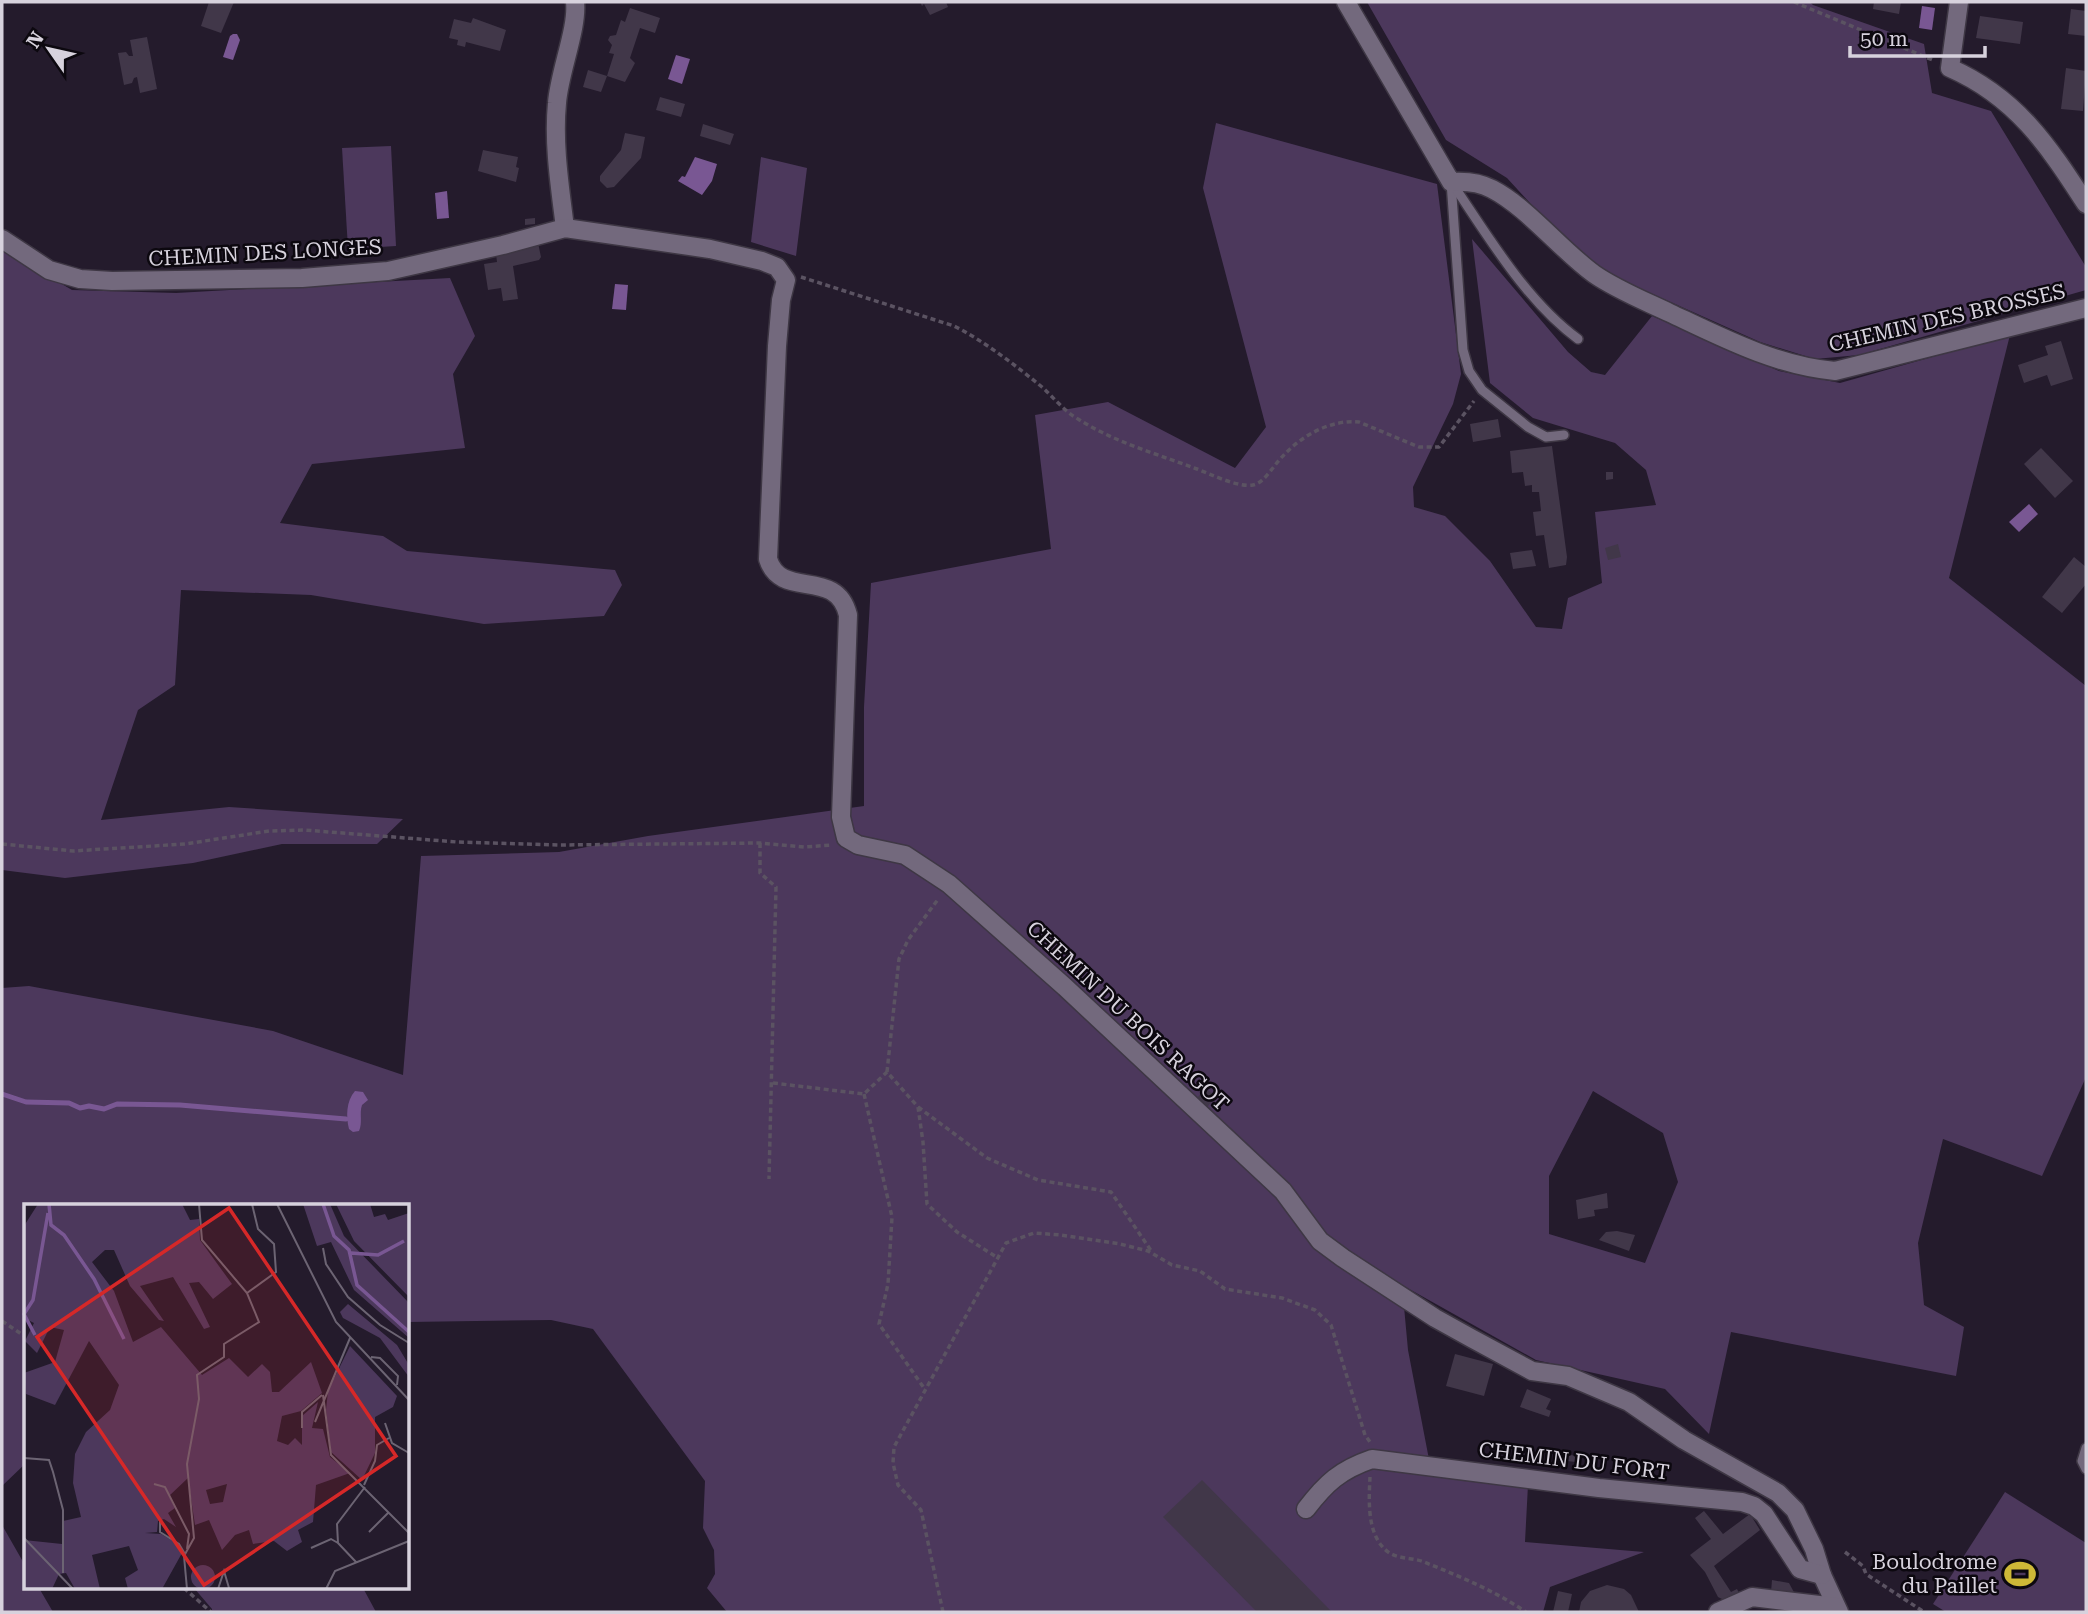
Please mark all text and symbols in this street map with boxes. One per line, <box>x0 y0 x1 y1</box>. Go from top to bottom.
north arrow <box>14 14 84 84</box>
scale bar <box>1850 14 1985 58</box>
text: N <box>22 27 49 52</box>
text: 50 m <box>1860 27 1908 51</box>
street label: CHEMIN DES LONGES <box>148 235 382 271</box>
street label: CHEMIN DES BROSSES <box>1826 279 2068 357</box>
street label: CHEMIN DU BOIS RAGOT <box>1022 916 1234 1116</box>
inset map <box>24 1204 410 1590</box>
street label: CHEMIN DU FORT <box>1477 1437 1671 1485</box>
place label: Boulodrome du Paillet <box>1872 1550 1997 1598</box>
sports icon: Boulodrome du Paillet <box>2003 1557 2037 1591</box>

